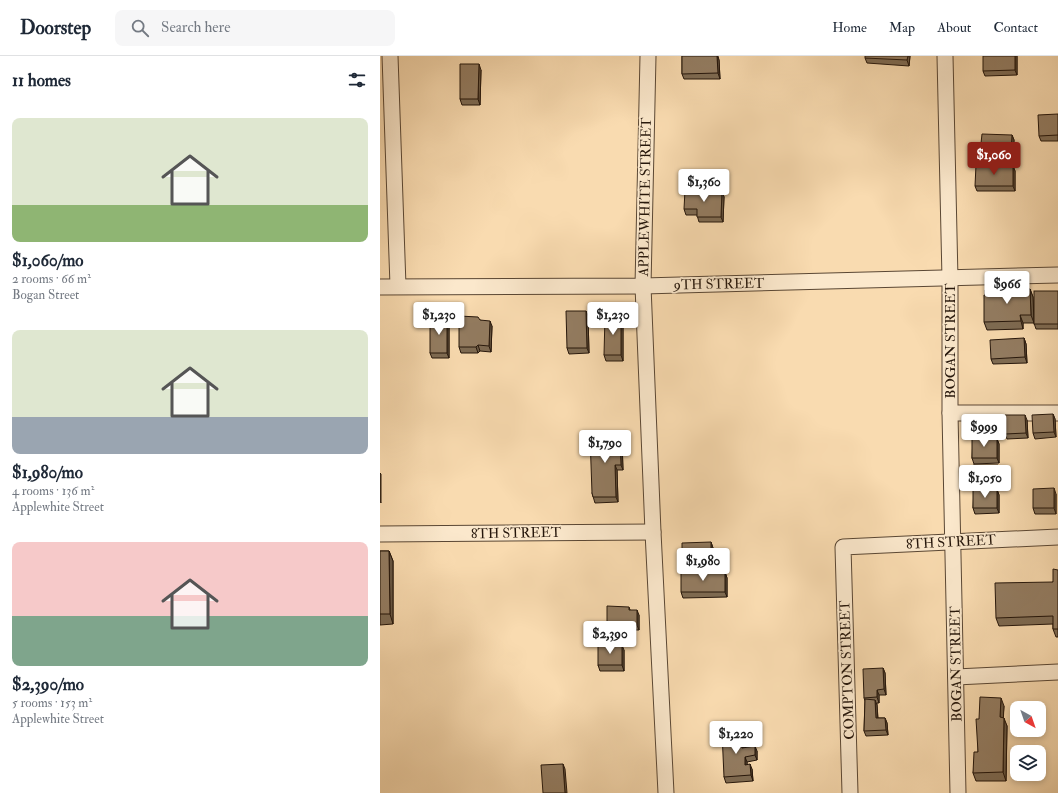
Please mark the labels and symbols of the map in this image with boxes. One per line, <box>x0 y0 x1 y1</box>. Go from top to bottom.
street label: APPLEWHITE STREET <box>635 117 655 278</box>
pin: $1,060 <box>961 142 1027 176</box>
pin: $1,360 <box>671 169 737 203</box>
pin: $966 <box>983 271 1031 305</box>
street label: 9TH STREET <box>672 275 765 293</box>
street label: BOGAN STREET <box>942 283 959 399</box>
pin: $1,230 <box>406 302 472 336</box>
pin: $1,230 <box>580 302 646 336</box>
pin: $999 <box>960 414 1008 448</box>
pin: $1,790 <box>572 430 638 464</box>
pin: $1,050 <box>952 465 1018 499</box>
street label: 8TH STREET <box>471 524 562 542</box>
street label: 8TH STREET <box>906 531 997 553</box>
pin: $1,980 <box>670 548 736 582</box>
street label: COMPTON STREET <box>836 600 858 740</box>
street label: BOGAN STREET <box>946 606 966 722</box>
pin: $2,390 <box>577 621 643 655</box>
north arrow <box>1010 701 1046 737</box>
pin: $1,220 <box>703 721 769 755</box>

